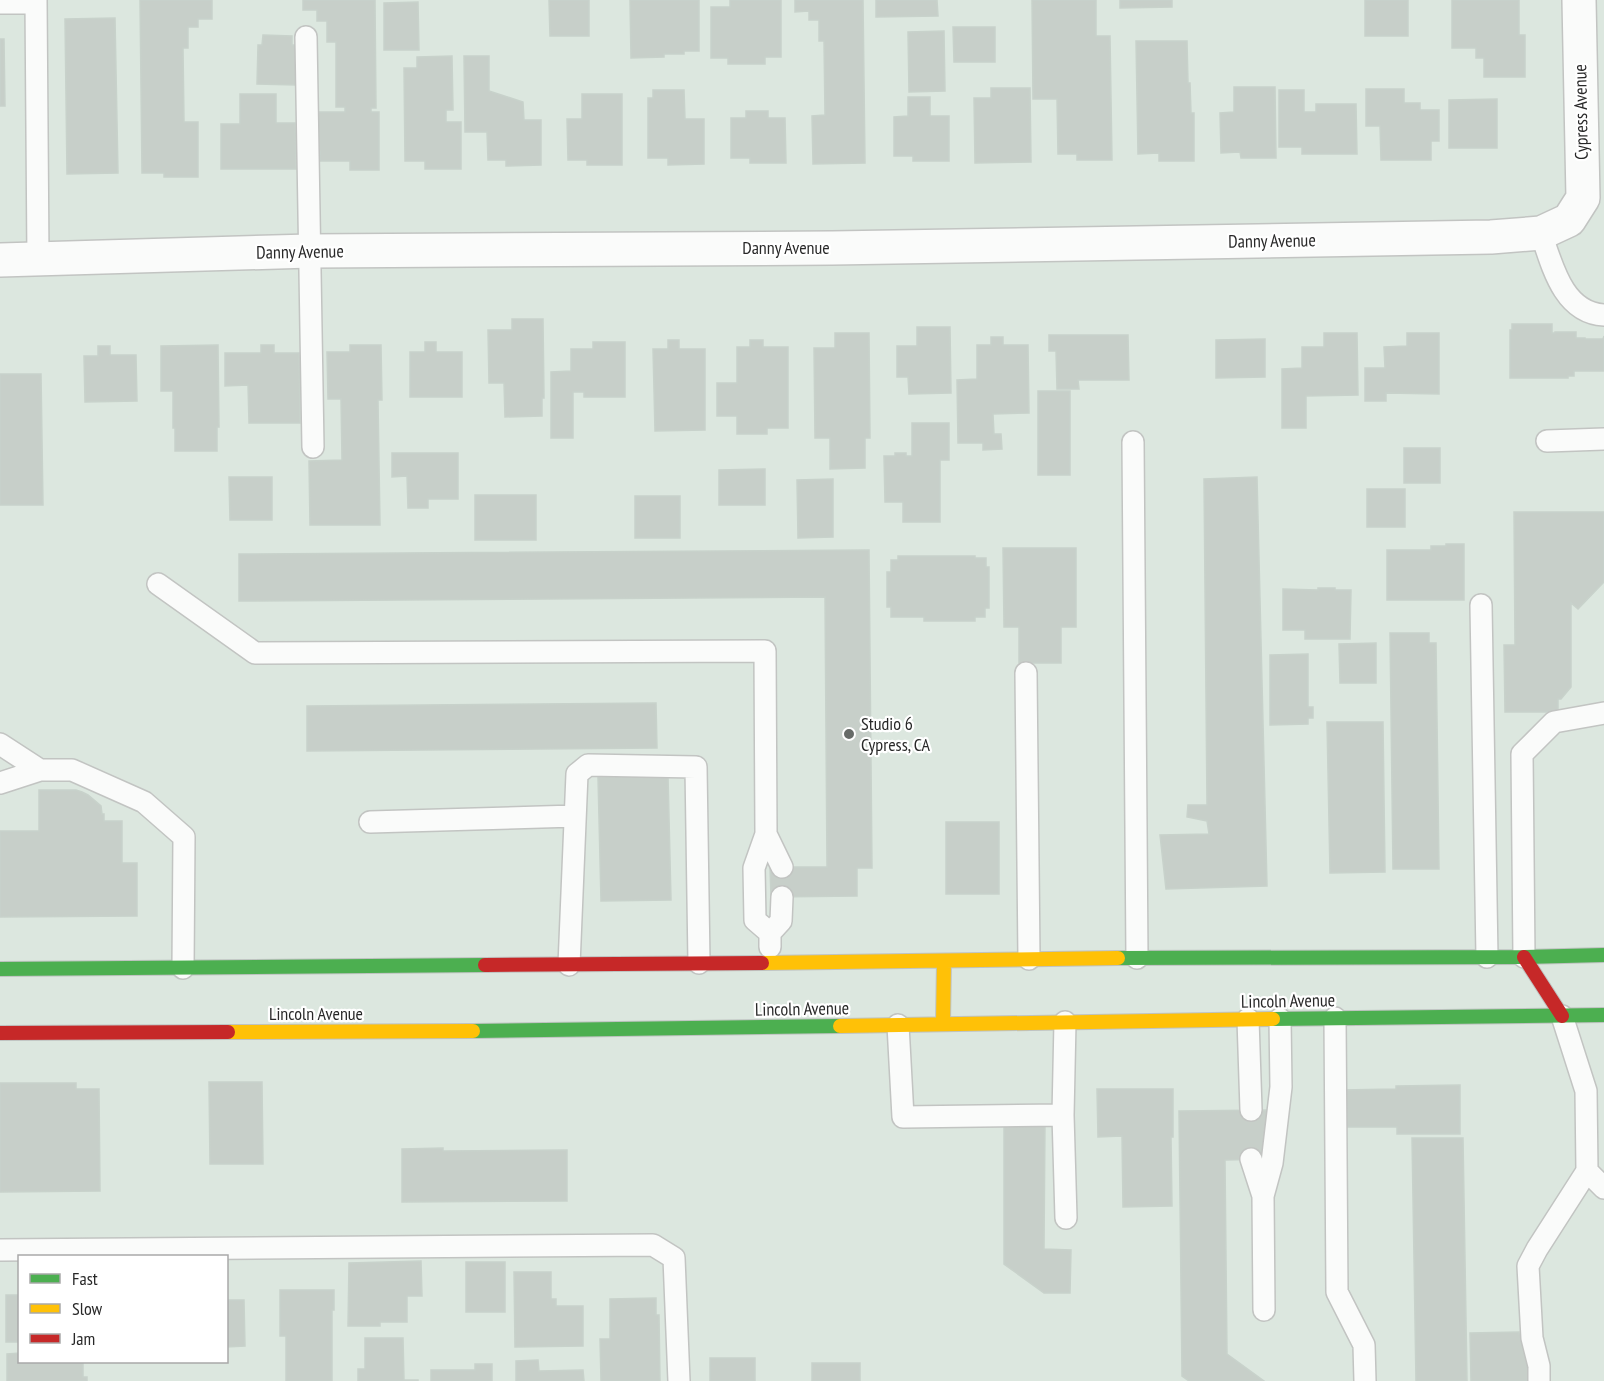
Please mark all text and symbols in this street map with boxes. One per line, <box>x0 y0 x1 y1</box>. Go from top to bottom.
street label: Cypress Avenue <box>1568 64 1593 160</box>
street label: Danny Avenue <box>1228 228 1316 253</box>
street label: Danny Avenue <box>742 236 830 259</box>
street label: Danny Avenue <box>256 239 344 264</box>
place label: Studio 6 Cypress, CA <box>861 712 930 756</box>
marker: Studio 6 Cypress, CA <box>842 727 856 741</box>
street label: Lincoln Avenue <box>1241 988 1335 1013</box>
street label: Lincoln Avenue <box>755 996 849 1021</box>
street label: Lincoln Avenue <box>269 1002 363 1025</box>
legend <box>18 1255 228 1363</box>
text: Fast <box>72 1267 98 1290</box>
text: Slow <box>72 1297 103 1320</box>
text: Jam <box>71 1327 95 1350</box>

